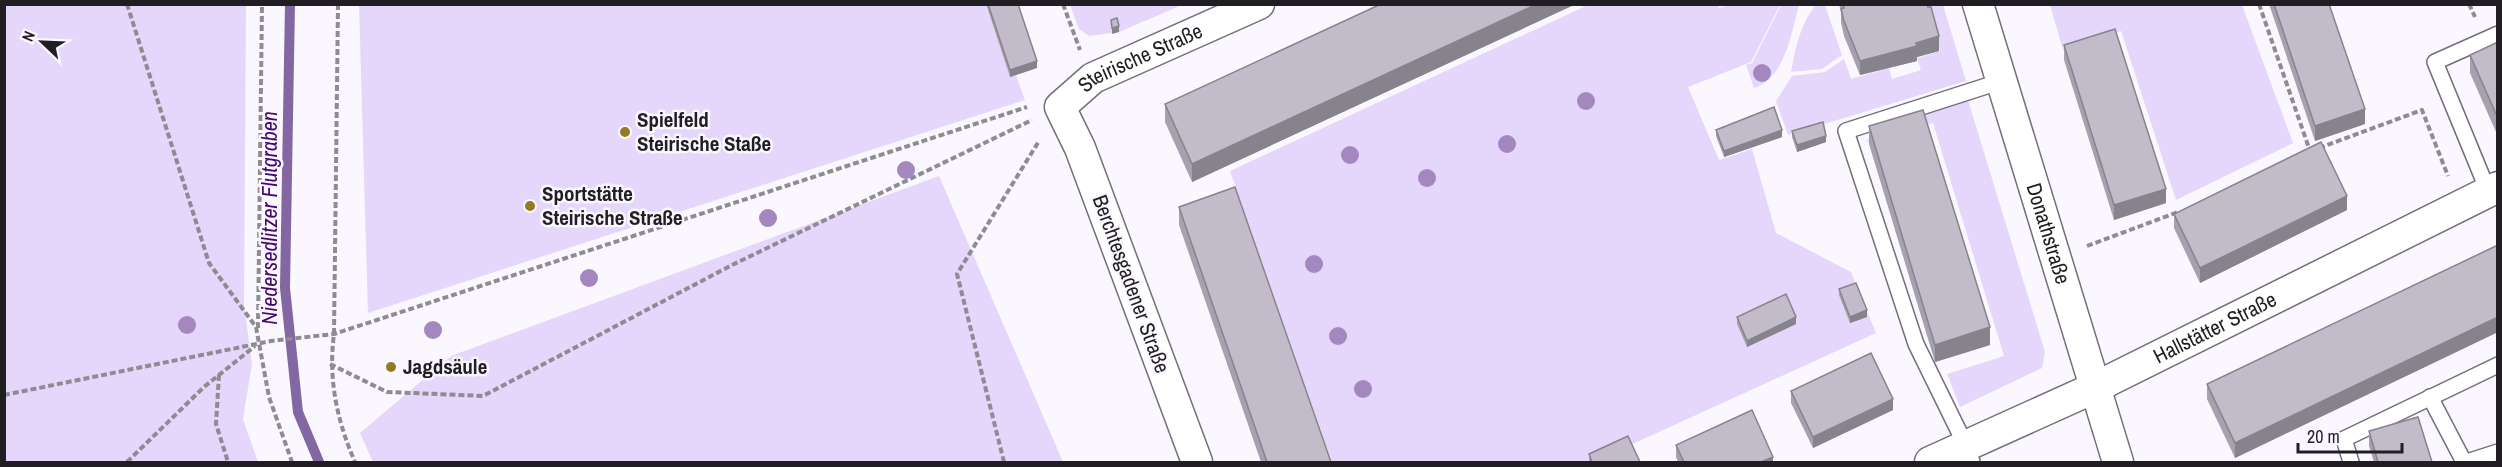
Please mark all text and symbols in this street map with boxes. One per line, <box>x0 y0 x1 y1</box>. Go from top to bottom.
north arrow <box>12 12 72 72</box>
street label: Steirische Straße <box>1071 16 1207 99</box>
text: N <box>16 27 40 45</box>
place label: Spielfeld Steirische Staße <box>637 105 771 158</box>
water label: Niedersedlitzer Flutgraben <box>254 111 284 325</box>
marker: Spielfeld Steirische Staße <box>618 125 632 139</box>
place label: Sportstätte Steirische Straße <box>542 179 683 232</box>
street label: Donathstraße <box>2020 179 2078 288</box>
street label: Berchtesgadener Straße <box>1086 191 1177 377</box>
marker: Sportstätte Steirische Straße <box>523 199 537 213</box>
street label: Hallstätter Straße <box>2148 285 2281 370</box>
place label: Jagdsäule <box>403 352 487 381</box>
marker: Jagdsäule <box>384 360 398 374</box>
scale bar <box>2298 416 2402 454</box>
text: 20 m <box>2307 424 2340 449</box>

